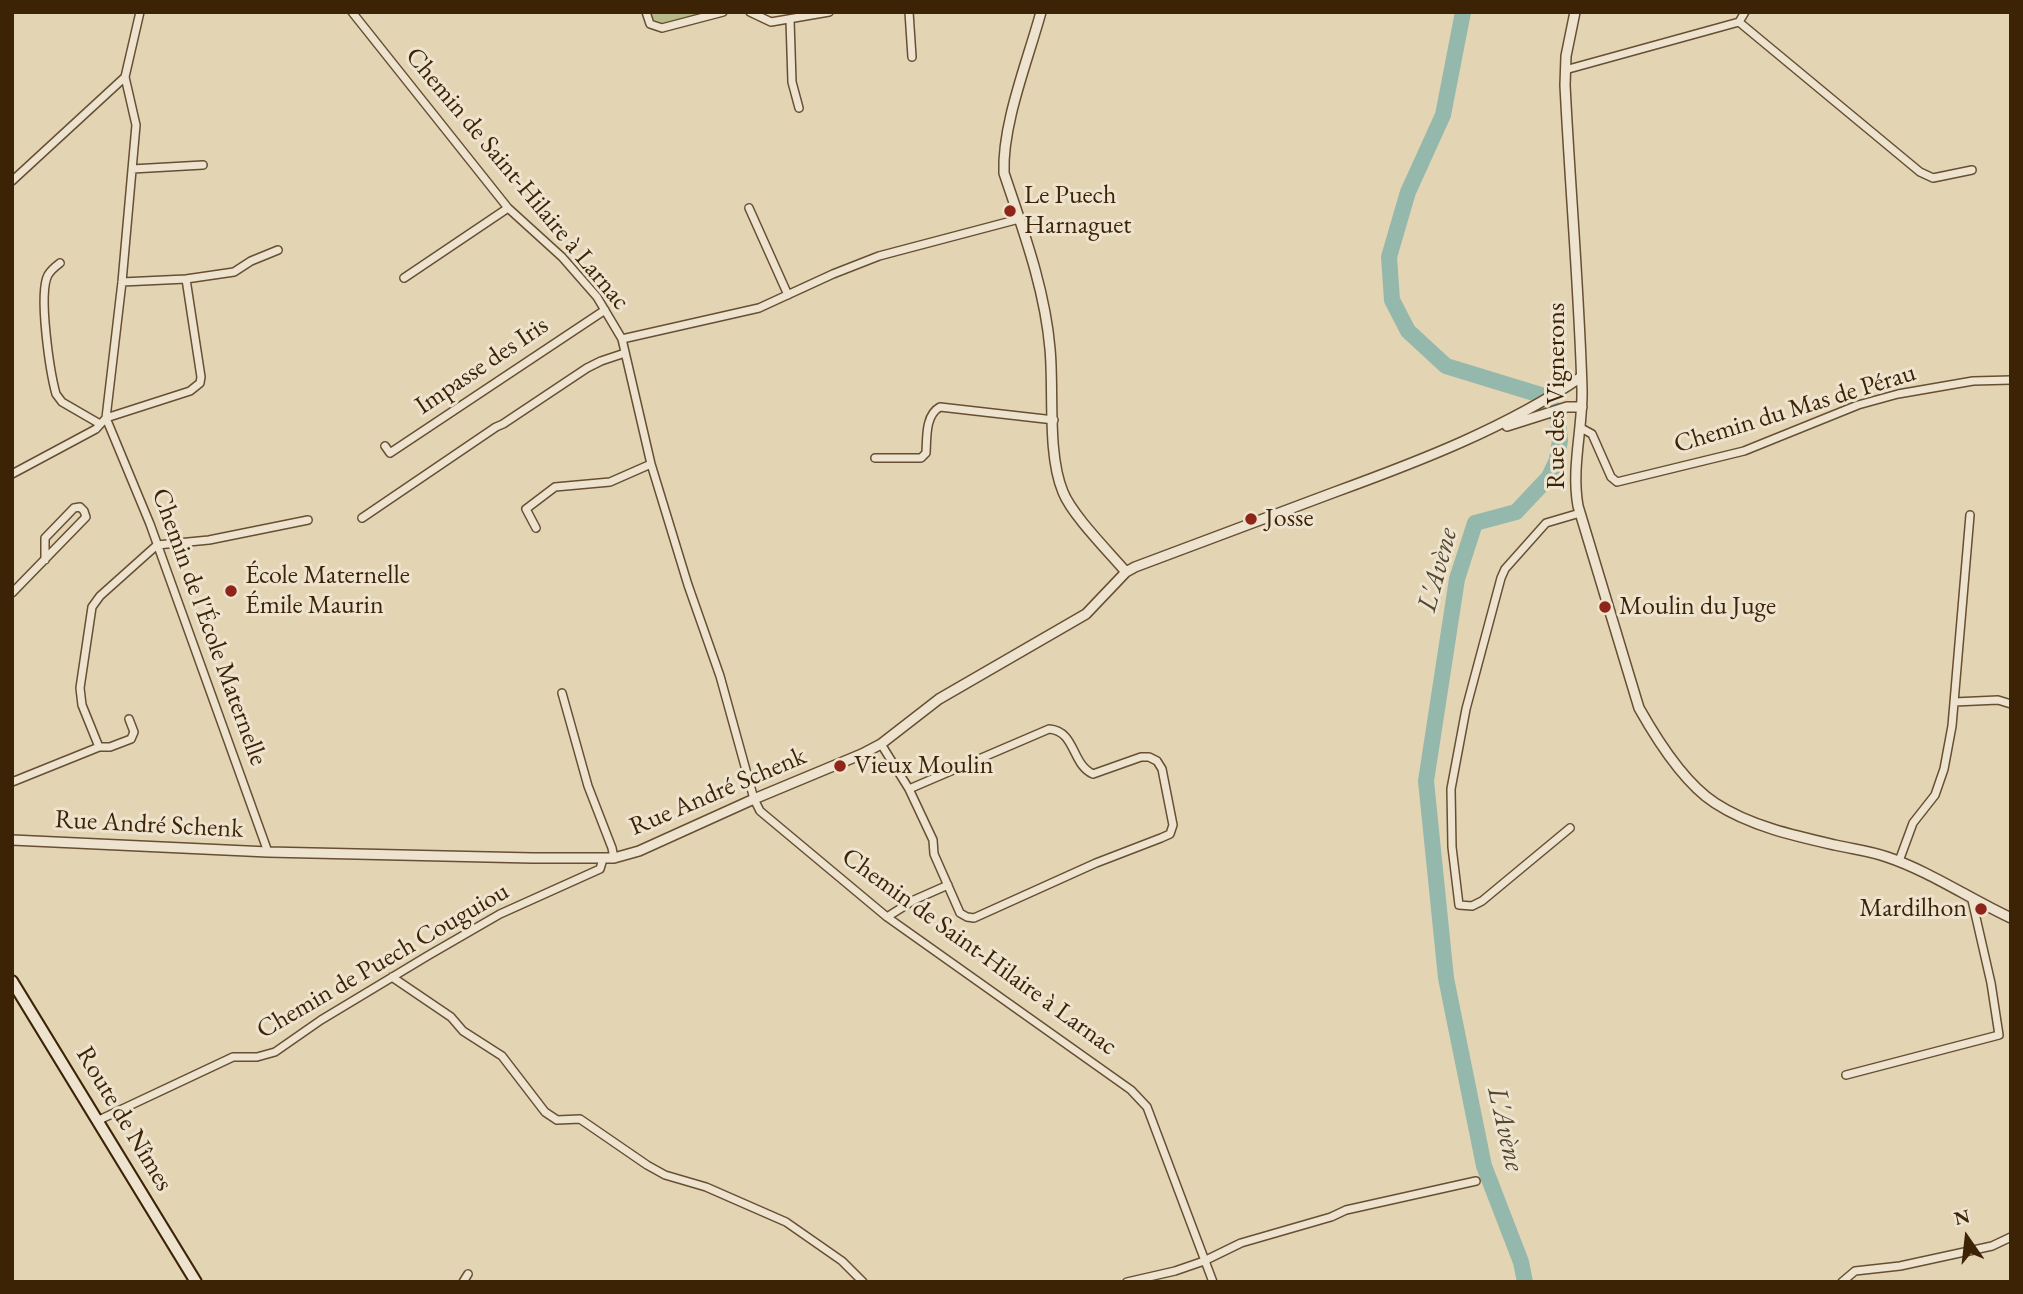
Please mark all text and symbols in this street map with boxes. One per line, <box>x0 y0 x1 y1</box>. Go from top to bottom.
street label: Chemin de Saint-Hilaire à Larnac <box>398 42 636 316</box>
place label: Le Puech Harnaguet <box>1024 180 1132 242</box>
marker: Le Puech Harnaguet <box>1002 203 1018 219</box>
street label: Rue des Vignerons <box>1541 303 1573 489</box>
street label: Impasse des Iris <box>410 310 554 422</box>
street label: Chemin du Mas de Pérau <box>1670 357 1920 461</box>
street label: Chemin de l'École Maternelle <box>144 484 274 770</box>
place label: Josse <box>1265 503 1314 535</box>
marker: Josse <box>1243 511 1259 527</box>
water label: L'Avène <box>1411 524 1465 616</box>
place label: École Maternelle Émile Maurin <box>245 560 410 622</box>
marker: École Maternelle Émile Maurin <box>223 583 239 599</box>
place label: Moulin du Juge <box>1619 591 1776 623</box>
marker: Moulin du Juge <box>1597 599 1613 615</box>
street label: Rue André Schenk <box>625 741 811 843</box>
place label: Vieux Moulin <box>854 750 993 782</box>
marker: Vieux Moulin <box>832 758 848 774</box>
street label: Rue André Schenk <box>54 804 244 846</box>
street label: Chemin de Saint-Hilaire à Larnac <box>835 842 1123 1062</box>
street label: Chemin de Puech Couguiou <box>251 876 515 1046</box>
place label: Mardilhon <box>1859 893 1967 925</box>
marker: Mardilhon <box>1973 901 1989 917</box>
street label: Route de Nîmes <box>69 1041 179 1197</box>
water label: L'Avène <box>1479 1083 1531 1175</box>
north arrow <box>1932 1203 2002 1273</box>
text: N <box>1951 1203 1972 1231</box>

